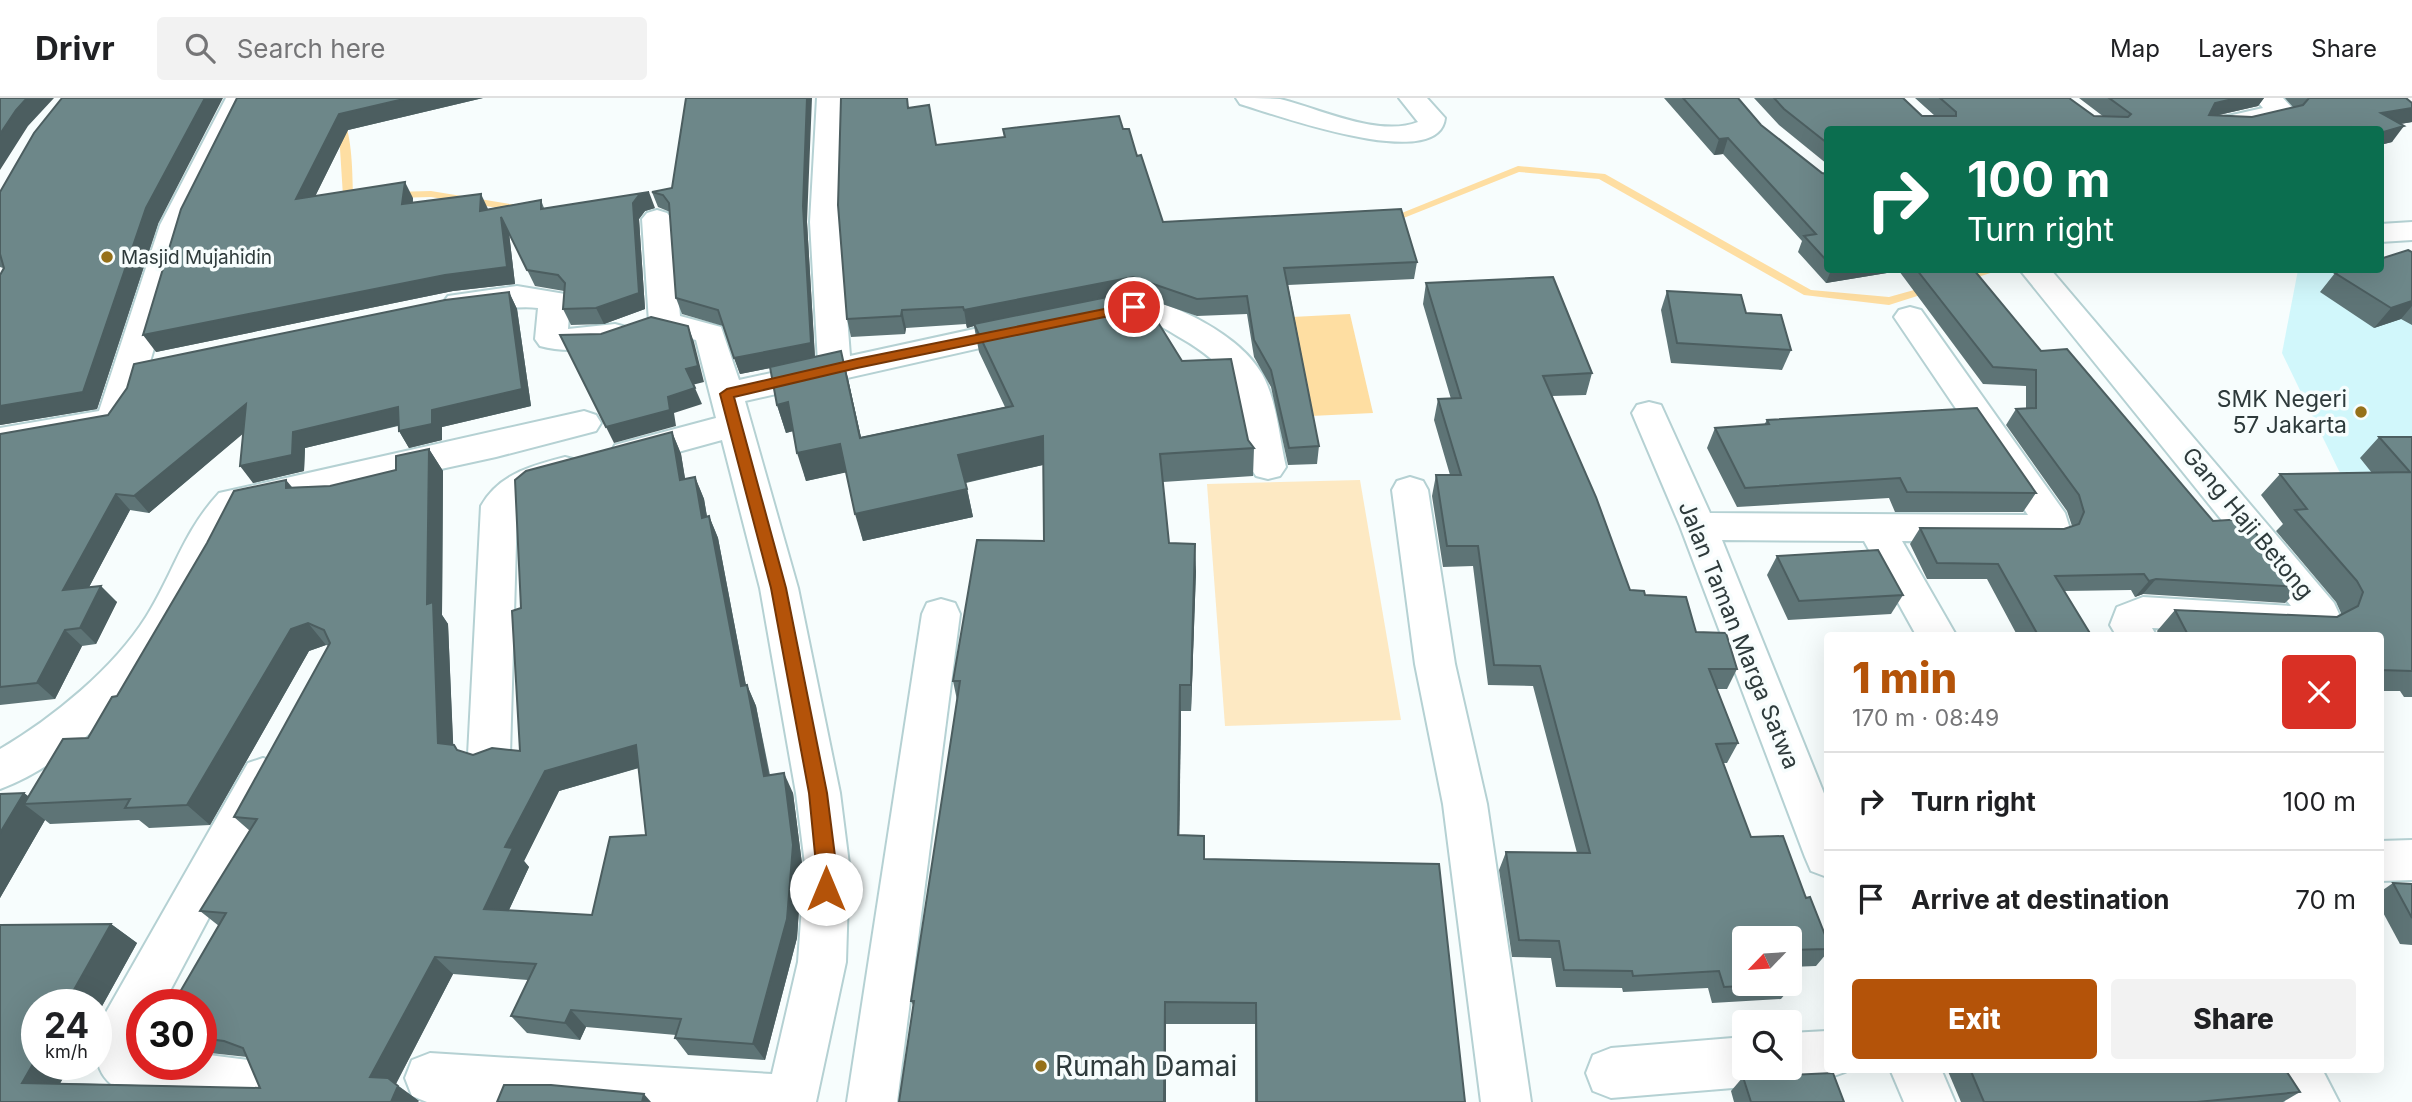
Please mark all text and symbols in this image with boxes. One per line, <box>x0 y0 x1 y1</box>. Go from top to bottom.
search box <box>157 17 647 80</box>
text: Drivr <box>35 28 115 68</box>
icon: search <box>181 29 219 67</box>
text: Search here <box>237 33 385 64</box>
text: Map <box>2110 34 2160 63</box>
text: Layers <box>2198 34 2273 63</box>
text: Share <box>2311 34 2377 63</box>
text: 100 m <box>1967 150 2111 209</box>
icon: right <box>1852 154 1943 245</box>
text: Turn right <box>1967 210 2114 249</box>
place label: Masjid Mujahidin <box>121 246 272 269</box>
marker: Masjid Mujahidin <box>99 249 115 265</box>
pin <box>1104 277 1164 337</box>
icon: arrive <box>1115 288 1153 326</box>
place label: SMK Negeri 57 Jakarta <box>2217 385 2347 439</box>
marker: SMK Negeri 57 Jakarta <box>2353 404 2369 420</box>
street label: Gang Haji Betong <box>2176 442 2320 604</box>
street label: Jalan Taman Marga Satwa <box>1672 497 1806 773</box>
text: 1 min <box>1852 652 1957 703</box>
button: close <box>2282 655 2356 729</box>
text: 170 m · 08:49 <box>1852 704 1999 732</box>
icon: right <box>1852 782 1890 820</box>
text: Turn right <box>1911 786 2036 817</box>
text: 100 m <box>2283 786 2356 817</box>
position arrow <box>789 852 863 926</box>
icon: arrive <box>1852 880 1890 918</box>
text: Arrive at destination <box>1911 884 2170 915</box>
text: 70 m <box>2295 884 2356 915</box>
north arrow <box>1732 926 1802 996</box>
map controls <box>1732 926 1802 1080</box>
button: Exit <box>1852 979 2097 1059</box>
button: Share <box>2111 979 2356 1059</box>
speed limit sign: 30 <box>126 989 217 1080</box>
text: 24 <box>44 1004 89 1046</box>
button: search <box>1732 1010 1802 1080</box>
text: km/h <box>45 1041 88 1062</box>
place label: Rumah Damai <box>1055 1049 1237 1083</box>
marker: Rumah Damai <box>1033 1058 1049 1074</box>

